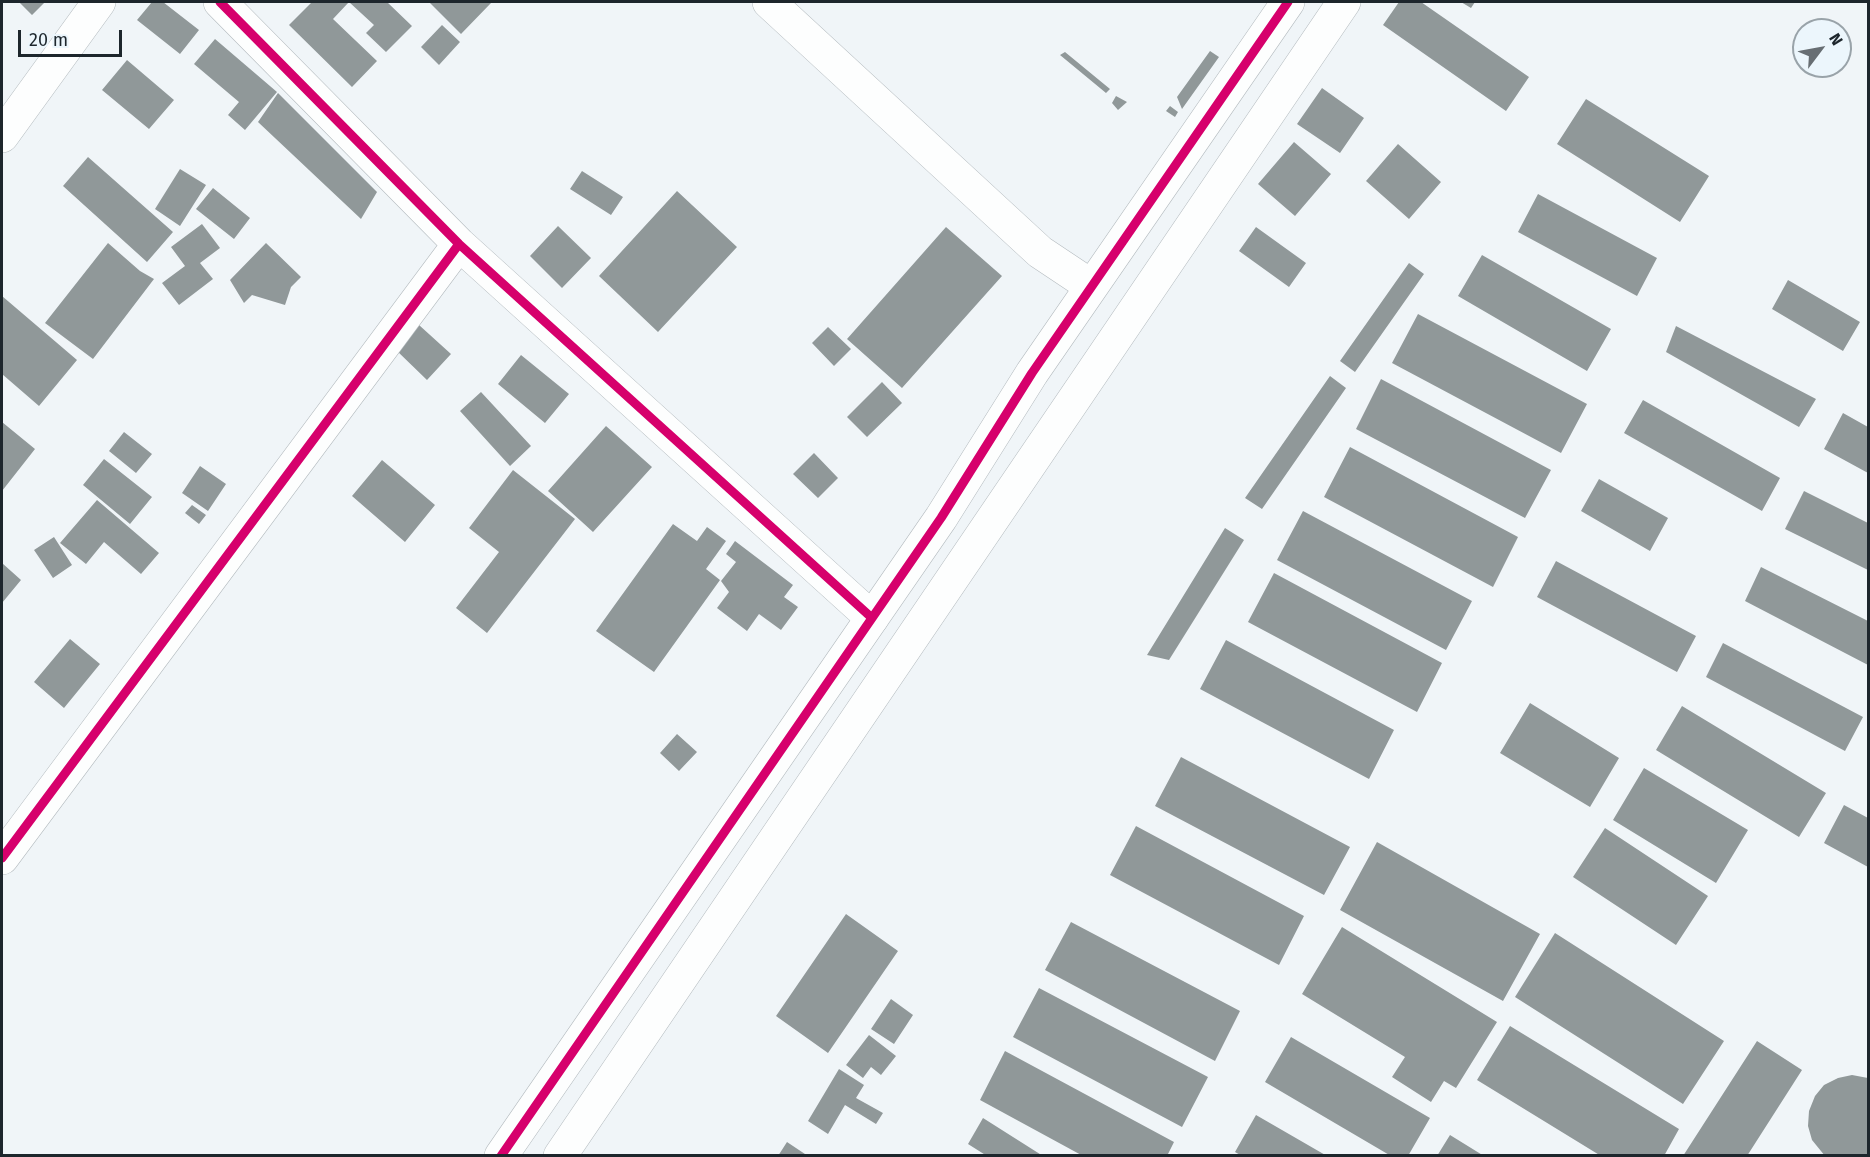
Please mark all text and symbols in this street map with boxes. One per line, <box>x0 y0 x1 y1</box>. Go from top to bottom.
scale bar <box>21 18 124 56</box>
north arrow <box>1792 18 1852 78</box>
text: 20 m <box>29 29 68 51</box>
text: N <box>1825 30 1847 49</box>

